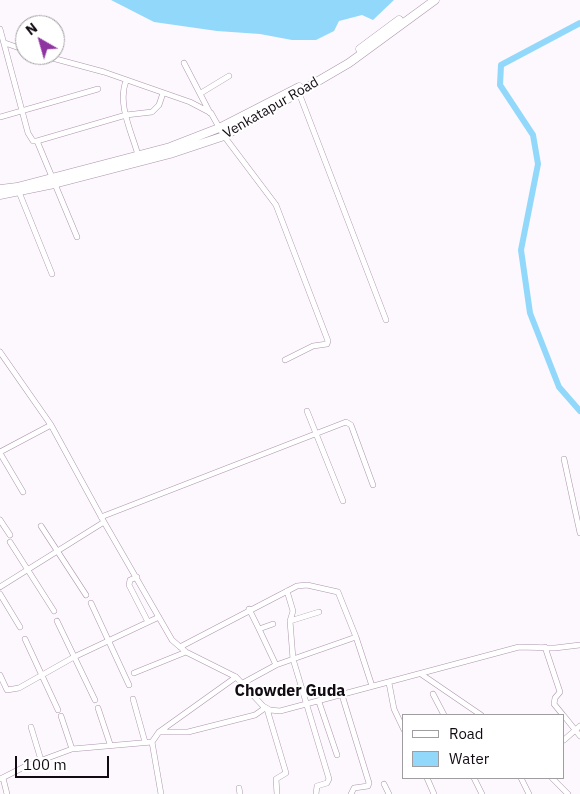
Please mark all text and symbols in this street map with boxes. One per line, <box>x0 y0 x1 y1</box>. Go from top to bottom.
north arrow <box>15 15 65 65</box>
text: N <box>22 19 41 39</box>
street label: Venkatapur Road <box>220 74 322 142</box>
district label: Chowder Guda <box>235 681 345 701</box>
legend <box>402 714 565 779</box>
text: Road <box>449 724 484 743</box>
scale bar <box>18 746 111 778</box>
text: Water <box>449 749 489 768</box>
text: 100 m <box>23 755 67 774</box>

